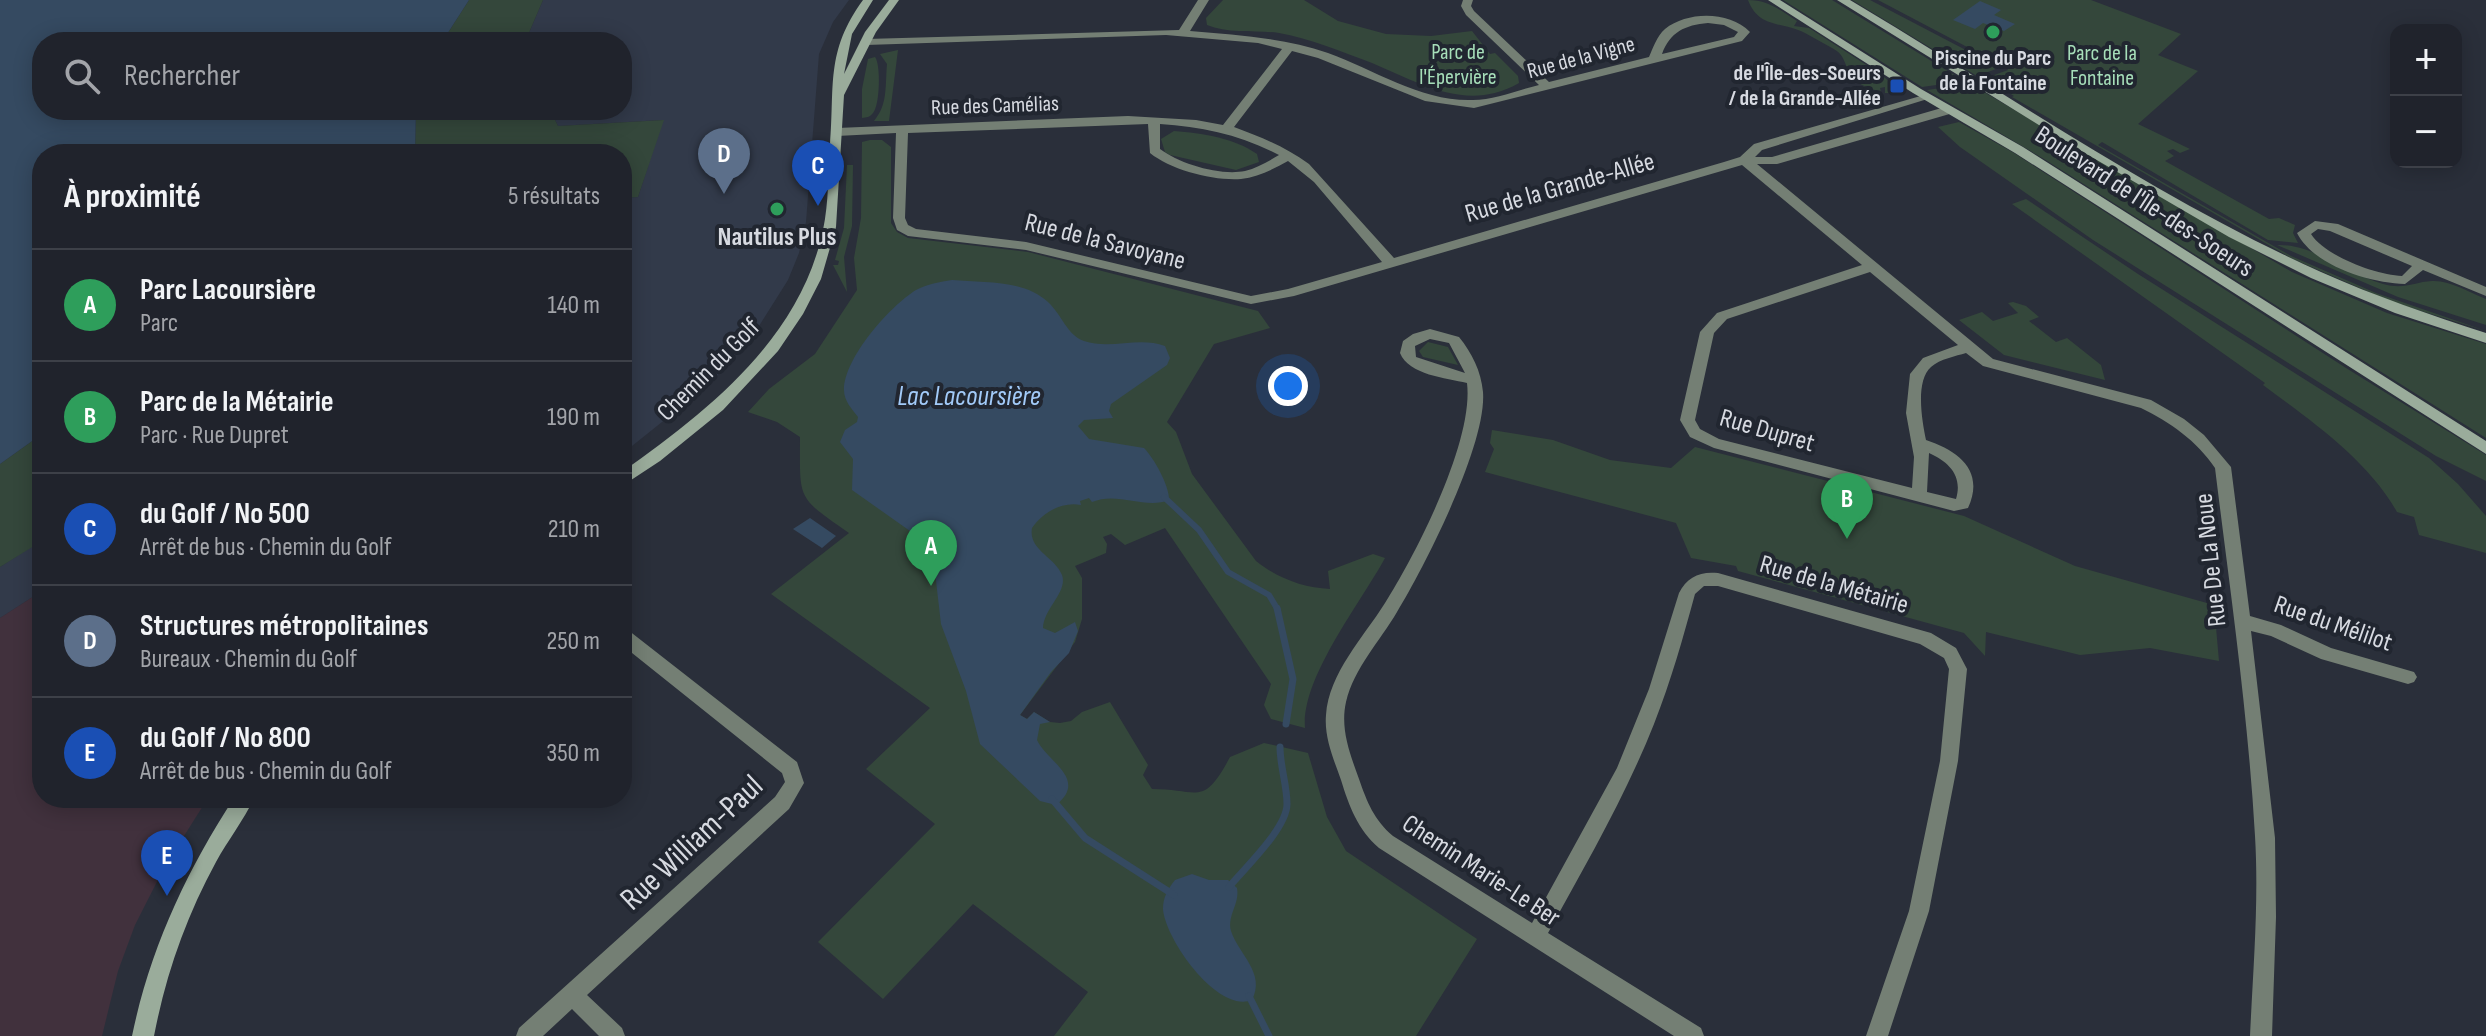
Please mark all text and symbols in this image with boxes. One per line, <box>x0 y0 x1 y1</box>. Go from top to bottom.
marker: Piscine du Parc de la Fontaine <box>1984 23 2002 41</box>
map controls <box>2390 24 2462 168</box>
button: + <box>2390 24 2462 96</box>
street label: Rue de la Vigne <box>1524 31 1638 85</box>
search box <box>32 32 632 120</box>
park label: Parc de l'Épervière <box>1419 39 1497 91</box>
park label: Parc de la Fontaine <box>2067 40 2137 92</box>
place label: Piscine du Parc de la Fontaine <box>1935 45 2051 97</box>
icon: search <box>60 54 104 98</box>
text: Rechercher <box>124 58 240 94</box>
place label: de l'Île-des-Soeurs / de la Grande-Allée <box>1729 60 1881 112</box>
marker: de l'Île-des-Soeurs / de la Grande-Allée <box>1888 77 1906 95</box>
street label: Rue des Camélias <box>931 90 1059 122</box>
button: − <box>2390 96 2462 168</box>
street label: Boulevard de l'Île-des-Soeurs <box>2029 120 2259 284</box>
pin: D <box>698 128 750 194</box>
pin: C <box>792 140 844 206</box>
street label: Rue de la Grande-Allée <box>1462 146 1658 230</box>
text: À proximité <box>64 176 201 217</box>
text: 5 résultats <box>508 181 600 212</box>
marker: Nautilus Plus <box>768 200 786 218</box>
street label: Rue de la Savoyane <box>1021 207 1189 277</box>
place label: Nautilus Plus <box>718 222 836 253</box>
text: Parc Lacoursière <box>140 272 316 308</box>
text: A <box>84 290 96 321</box>
text: 140 m <box>548 290 600 321</box>
text: Parc <box>140 308 178 339</box>
street label: Chemin du Golf <box>651 312 767 428</box>
your location <box>1268 366 1308 406</box>
water label: Lac Lacoursière <box>897 380 1041 413</box>
text: Parc de la Métairie <box>140 384 334 420</box>
text: B <box>84 402 96 433</box>
text: 190 m <box>547 402 600 433</box>
street label: Rue Dupret <box>1716 403 1818 459</box>
text: Parc · Rue Dupret <box>140 420 289 451</box>
pin: B <box>1821 473 1873 539</box>
street label: Rue De La Noue <box>2189 492 2233 628</box>
text: du Golf / No 500 <box>140 496 310 532</box>
text: C <box>83 514 97 545</box>
text: 210 m <box>548 514 600 545</box>
pin: A <box>905 520 957 586</box>
text: Arrêt de bus · Chemin du Golf <box>140 532 391 563</box>
street label: Rue de la Métairie <box>1756 549 1912 621</box>
street label: Rue du Mélilot <box>2270 589 2396 659</box>
text: Structures métropolitaines <box>140 608 428 644</box>
text: D <box>83 626 97 657</box>
text: 250 m <box>546 626 600 657</box>
text: Bureaux · Chemin du Golf <box>140 644 357 675</box>
text: du Golf / No 800 <box>140 720 311 756</box>
text: E <box>84 738 96 769</box>
text: 350 m <box>546 738 600 769</box>
text: Arrêt de bus · Chemin du Golf <box>140 756 391 787</box>
street label: Rue William-Paul <box>613 767 771 919</box>
street label: Chemin Marie-Le Ber <box>1396 808 1566 934</box>
pin: E <box>141 830 193 896</box>

